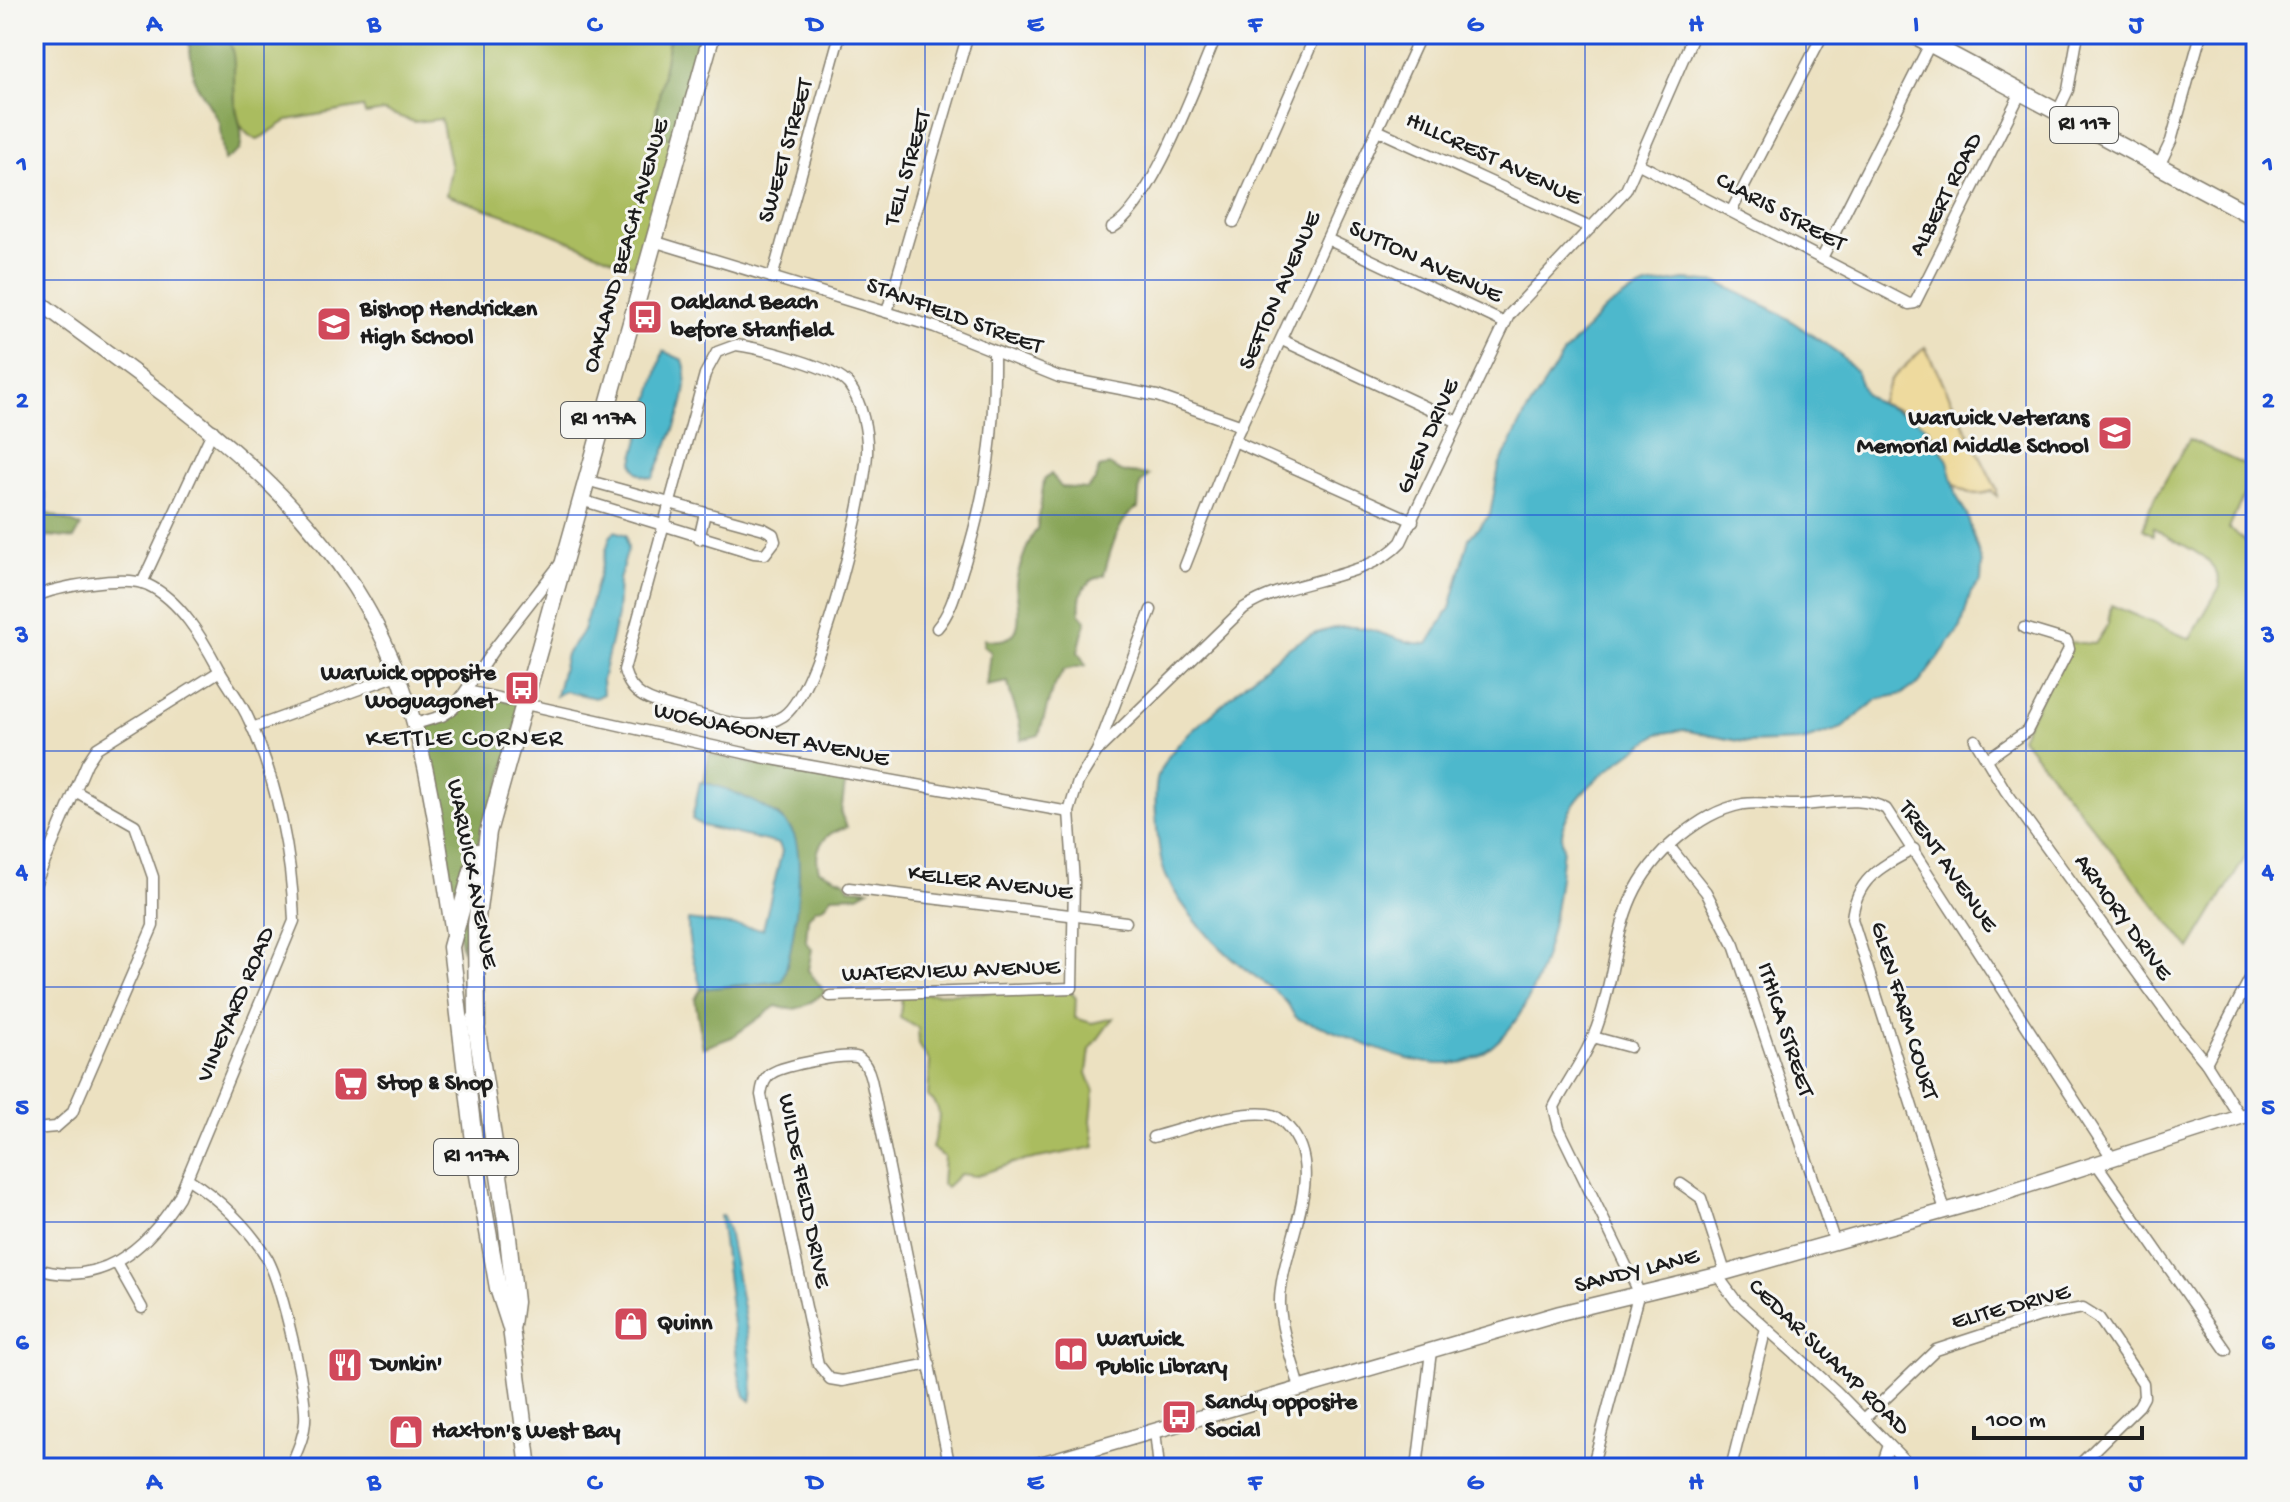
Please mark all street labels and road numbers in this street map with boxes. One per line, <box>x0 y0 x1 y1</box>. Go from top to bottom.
street label: SWEET STREET <box>753 74 822 226</box>
street label: TELL STREET <box>878 105 940 231</box>
street label: HILLCREST AVENUE <box>1401 107 1586 214</box>
road number: RI 117 <box>2050 107 2118 143</box>
street label: OAKLAND BEACH AVENUE <box>577 115 677 376</box>
street label: ALBERT ROAD <box>1904 128 1991 261</box>
street label: CLARIS STREET <box>1710 167 1852 260</box>
street label: SEFTON AVENUE <box>1233 206 1329 375</box>
street label: SUTTON AVENUE <box>1344 215 1507 312</box>
street label: STANFIELD STREET <box>862 272 1048 363</box>
street label: GLEN DRIVE <box>1391 374 1468 499</box>
road number: RI 117A <box>561 402 645 438</box>
street label: WOGUAGONET AVENUE <box>651 697 892 775</box>
street label: WARWICK AVENUE <box>438 777 504 972</box>
street label: TRENT AVENUE <box>1890 794 2004 939</box>
street label: ARMORY DRIVE <box>2066 849 2178 988</box>
street label: KELLER AVENUE <box>906 859 1075 909</box>
street label: GLEN FARM COURT <box>1862 918 1944 1105</box>
street label: VINEYARD ROAD <box>191 923 283 1088</box>
street label: WATERVIEW AVENUE <box>841 954 1062 990</box>
street label: ITHICA STREET <box>1749 959 1820 1102</box>
street label: WILDE FIELD DRIVE <box>770 1092 836 1291</box>
road number: RI 117A <box>434 1139 518 1175</box>
street label: SANDY LANE <box>1572 1242 1703 1301</box>
street label: CEDAR SWAMP ROAD <box>1741 1273 1915 1443</box>
street label: ELITE DRIVE <box>1948 1278 2075 1338</box>

